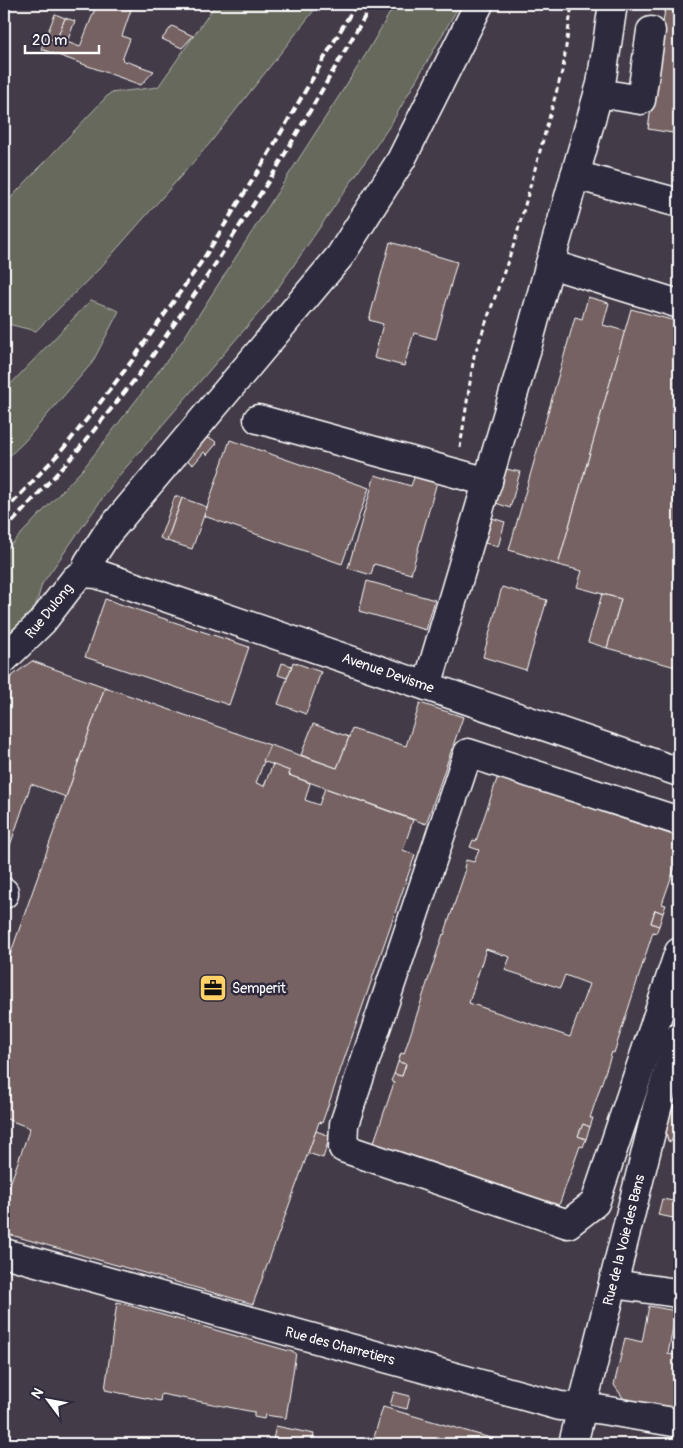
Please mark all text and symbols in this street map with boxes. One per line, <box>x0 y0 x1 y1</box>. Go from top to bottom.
scale bar <box>25 22 99 54</box>
text: 20 m <box>32 31 67 50</box>
street label: Rue Dulong <box>22 580 76 642</box>
street label: Avenue Devisme <box>340 649 436 697</box>
office icon: Semperit <box>198 973 228 1003</box>
place label: Semperit <box>232 980 286 997</box>
street label: Rue de la Voie des Bans <box>600 1172 649 1307</box>
street label: Rue des Charretiers <box>283 1323 397 1369</box>
north arrow <box>22 1376 72 1426</box>
text: N <box>28 1385 47 1402</box>

